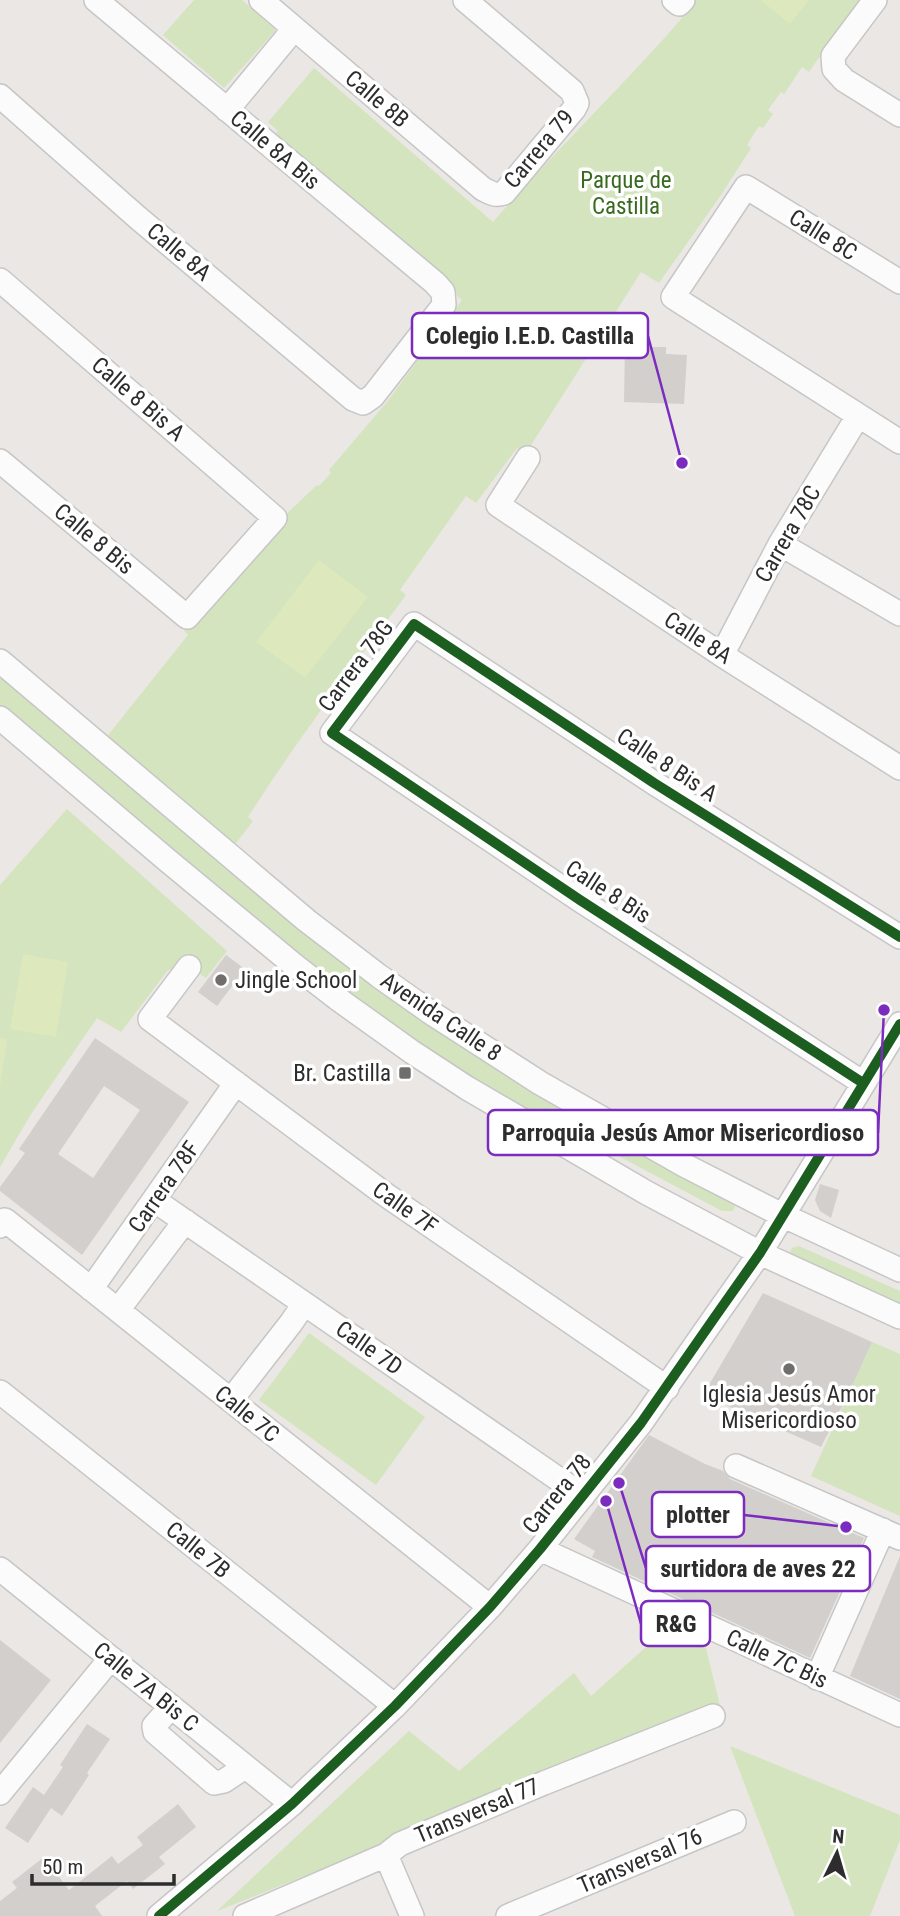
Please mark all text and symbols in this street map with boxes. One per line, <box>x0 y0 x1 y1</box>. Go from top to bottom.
street label: Calle 8B <box>340 65 414 133</box>
street label: Carrera 79 <box>498 104 580 194</box>
street label: Calle 8A Bis <box>225 105 325 195</box>
park label: Parque de Castilla <box>580 167 672 220</box>
street label: Calle 8C <box>784 204 862 266</box>
street label: Calle 8A <box>141 217 217 287</box>
callout: Colegio I.E.D. Castilla <box>412 313 648 358</box>
text: Colegio I.E.D. Castilla <box>426 322 634 350</box>
street label: Calle 8 Bis A <box>86 351 190 447</box>
street label: Carrera 78C <box>749 481 827 587</box>
street label: Calle 8 Bis <box>49 498 139 580</box>
street label: Calle 8A <box>659 606 737 670</box>
street label: Carrera 78G <box>313 615 399 717</box>
street label: Calle 8 Bis A <box>612 723 722 807</box>
street label: Calle 8 Bis <box>561 855 655 929</box>
place label: Jingle School <box>235 967 357 994</box>
street label: Avenida Calle 8 <box>376 967 506 1067</box>
marker: Jingle School <box>213 972 229 988</box>
place label: Br. Castilla <box>293 1060 391 1087</box>
marker: Br. Castilla <box>397 1065 413 1081</box>
callout: Parroquia Jesús Amor Misericordioso <box>488 1110 878 1155</box>
text: Parroquia Jesús Amor Misericordioso <box>502 1119 864 1147</box>
street label: Carrera 78F <box>123 1136 205 1238</box>
street label: Calle 7F <box>367 1176 443 1240</box>
street label: Calle 7D <box>330 1315 408 1381</box>
marker: Iglesia Jesús Amor Misericordioso <box>781 1361 797 1377</box>
street label: Calle 7C <box>209 1380 285 1448</box>
place label: Iglesia Jesús Amor Misericordioso <box>702 1381 876 1434</box>
street label: Carrera 78 <box>517 1449 597 1539</box>
callout: plotter <box>652 1492 744 1537</box>
text: plotter <box>666 1501 730 1529</box>
street label: Calle 7B <box>161 1516 235 1584</box>
callout: surtidora de aves 22 <box>646 1546 870 1591</box>
text: surtidora de aves 22 <box>660 1555 856 1583</box>
callout: R&G <box>641 1601 710 1646</box>
text: R&G <box>655 1610 697 1638</box>
street label: Calle 7C Bis <box>722 1624 832 1694</box>
street label: Calle 7A Bis C <box>88 1636 204 1738</box>
street label: Transversal 77 <box>411 1773 543 1849</box>
north arrow <box>802 1818 872 1888</box>
street label: Transversal 76 <box>574 1823 706 1899</box>
text: N <box>832 1825 845 1849</box>
scale bar <box>32 1842 173 1886</box>
text: 50 m <box>42 1855 83 1879</box>

